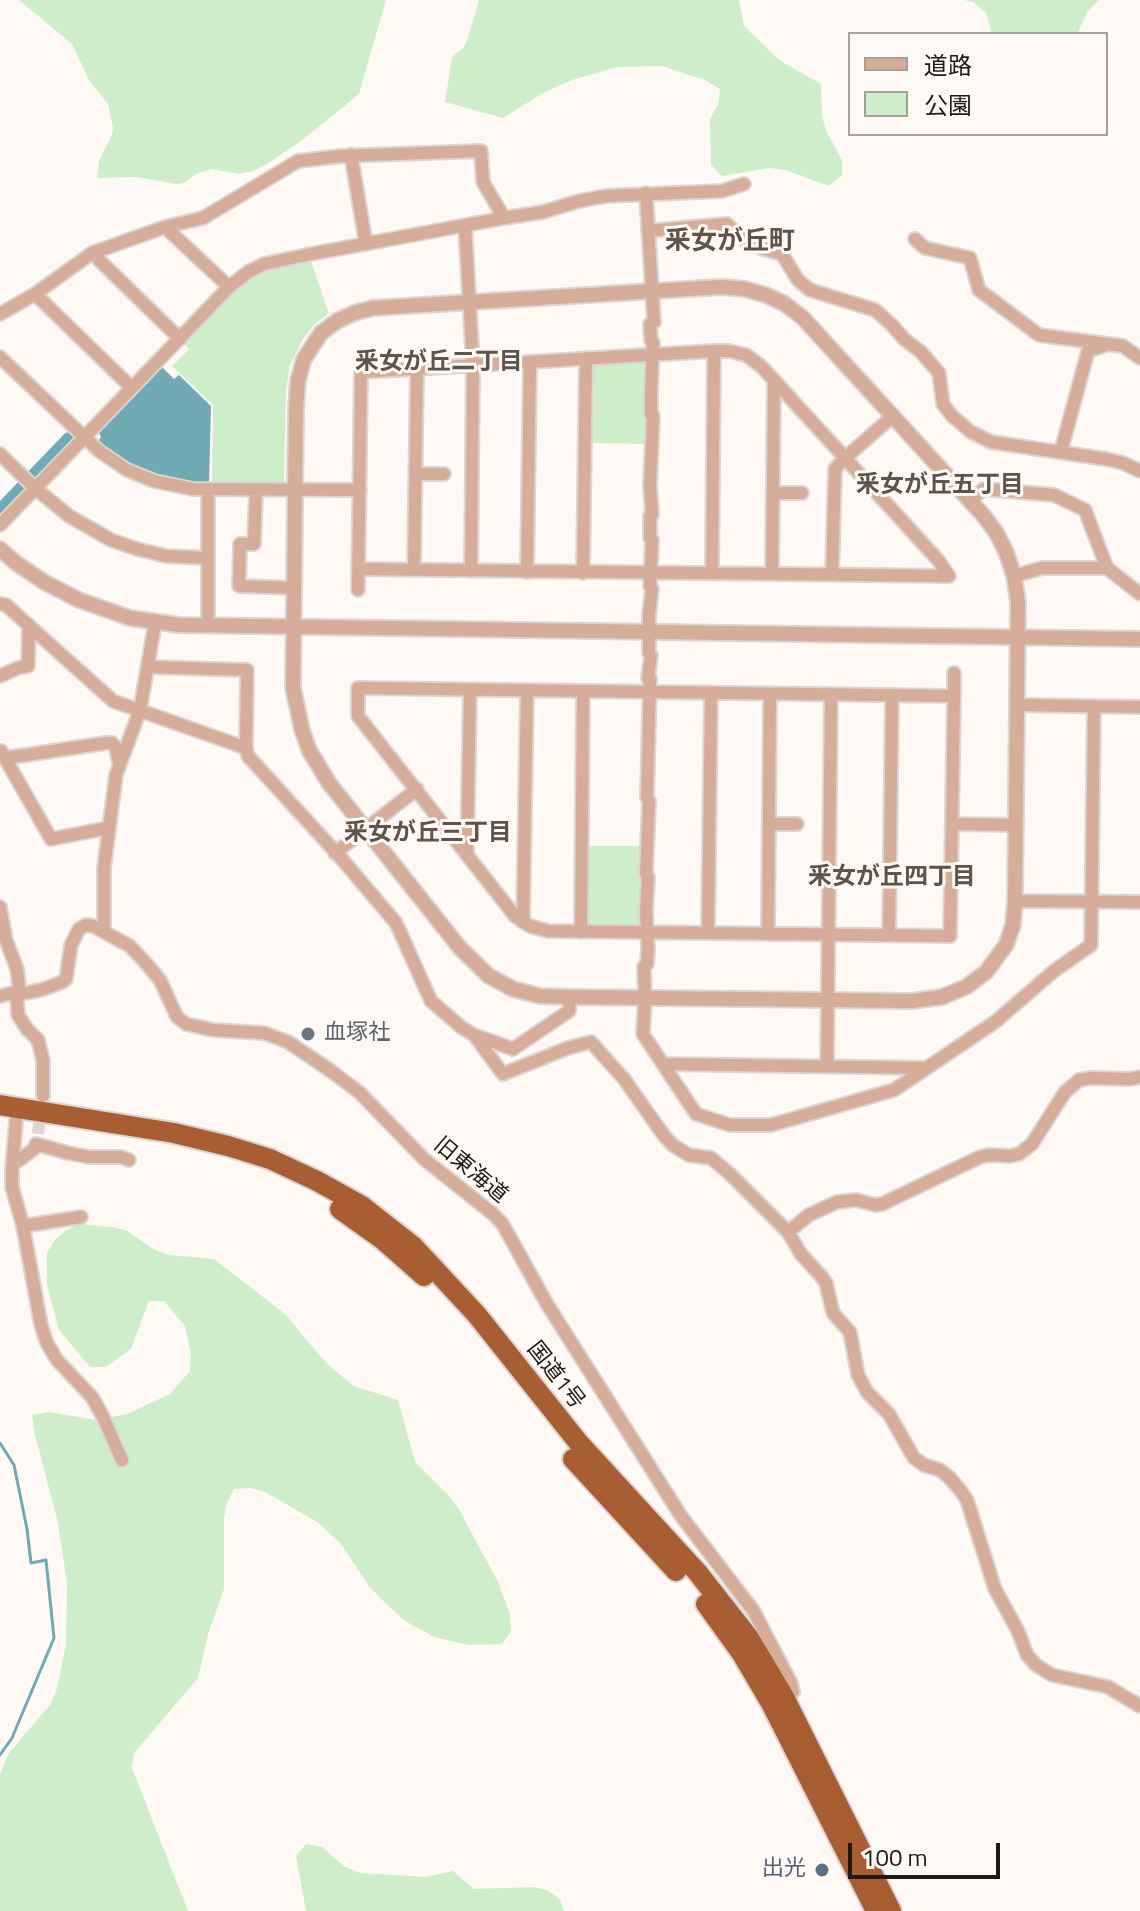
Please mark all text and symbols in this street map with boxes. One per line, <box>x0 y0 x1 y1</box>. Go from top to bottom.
legend <box>848 32 1108 136</box>
text: 道路 <box>924 47 972 83</box>
text: 公園 <box>924 87 972 123</box>
district label: 釆女が丘町 <box>665 227 795 259</box>
district label: 釆女が丘二丁目 <box>355 349 523 377</box>
district label: 釆女が丘五丁目 <box>856 472 1024 500</box>
district label: 釆女が丘三丁目 <box>344 820 512 848</box>
district label: 釆女が丘四丁目 <box>808 864 976 892</box>
place label: 血塚社 <box>324 1021 390 1047</box>
marker: 血塚社 <box>299 1025 317 1043</box>
street label: 旧東海道 <box>428 1133 512 1209</box>
street label: 国道1号 <box>520 1337 590 1415</box>
scale bar <box>852 1827 1004 1877</box>
text: 100 m <box>862 1839 928 1875</box>
place label: 出光 <box>762 1857 806 1883</box>
marker: 出光 <box>813 1861 831 1879</box>

